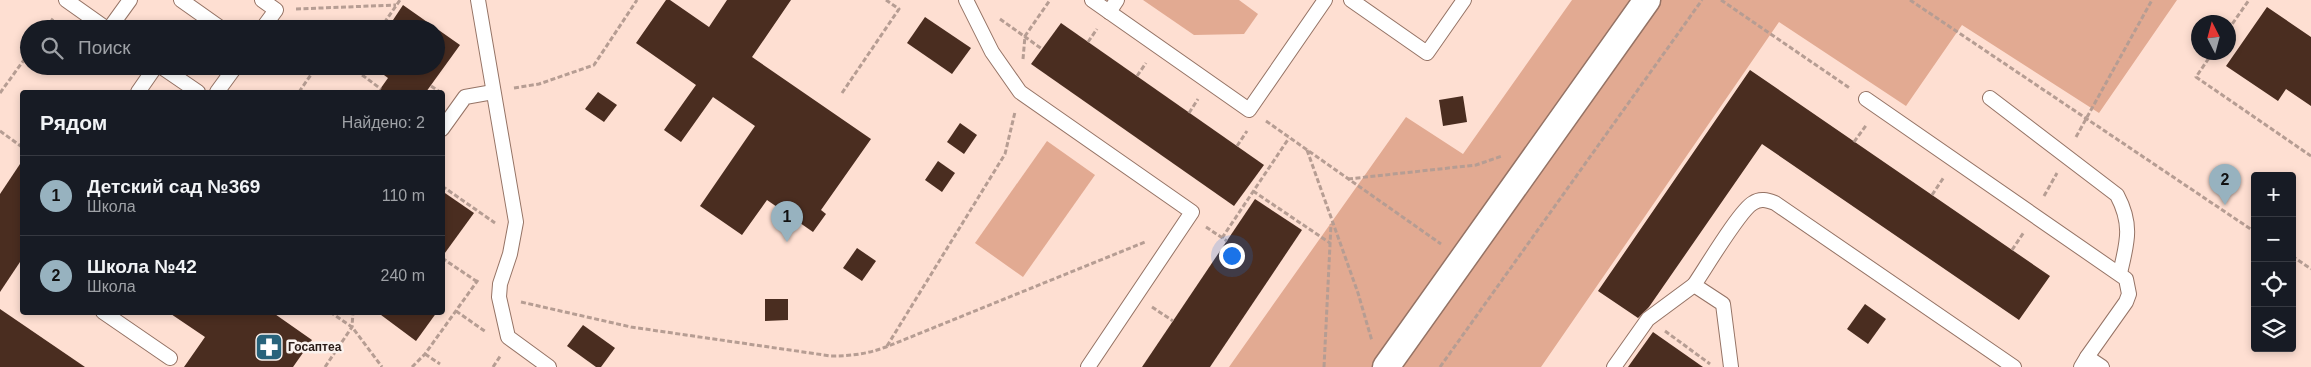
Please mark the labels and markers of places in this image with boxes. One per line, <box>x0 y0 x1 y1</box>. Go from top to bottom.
pin: 2 <box>2209 164 2241 205</box>
pin: 1 <box>771 201 803 242</box>
pharmacy icon: Госаптеа <box>254 332 284 362</box>
place label: Госаптеа <box>288 340 342 354</box>

